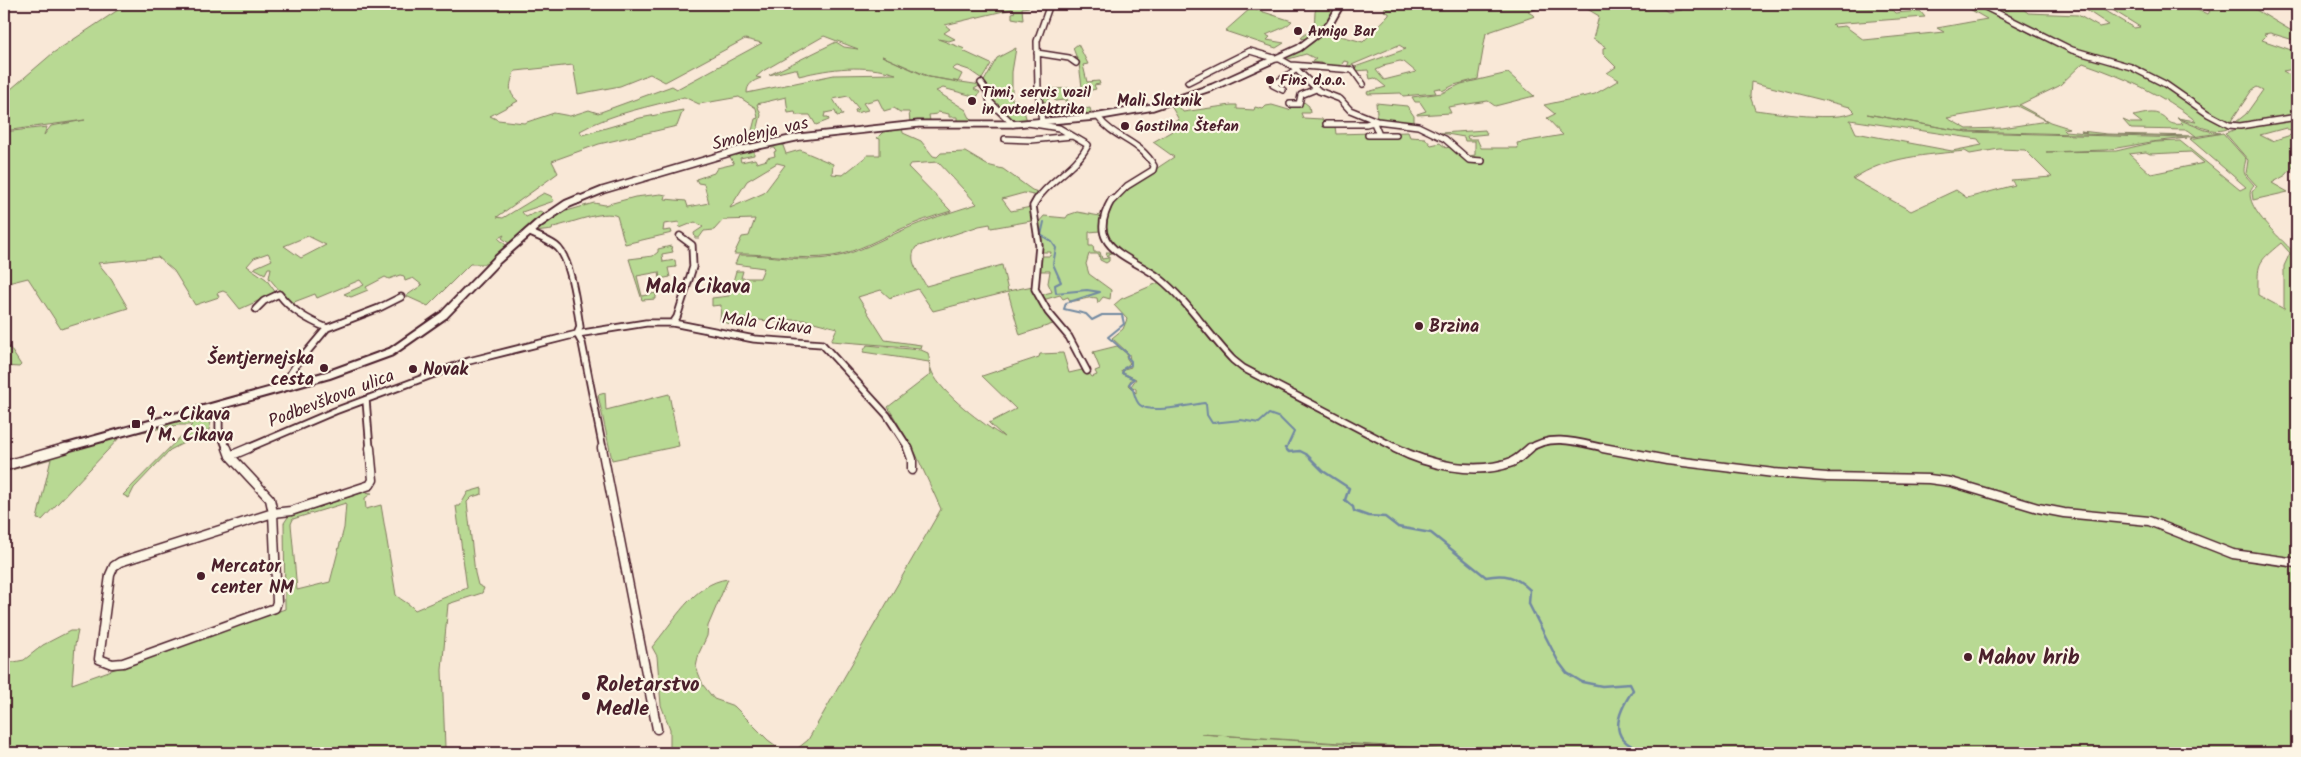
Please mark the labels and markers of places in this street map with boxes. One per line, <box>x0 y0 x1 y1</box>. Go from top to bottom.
place label: Amigo Bar <box>1308 20 1376 44</box>
marker: Amigo Bar <box>1292 25 1304 37</box>
place label: Fins d.o.o. <box>1280 69 1346 93</box>
marker: Fins d.o.o. <box>1264 74 1276 86</box>
place label: Timi, servis vozil in avtoelektrika <box>982 81 1091 122</box>
marker: Timi, servis vozil in avtoelektrika <box>966 95 978 107</box>
place label: Gostilna Štefan <box>1135 115 1239 139</box>
marker: Gostilna Štefan <box>1119 120 1131 132</box>
place label: Brzina <box>1429 313 1479 342</box>
marker: Brzina <box>1413 320 1425 332</box>
place label: Šentjernejska cesta <box>208 345 314 395</box>
place label: Novak <box>423 356 469 385</box>
marker: Šentjernejska cesta <box>318 362 330 374</box>
marker: Novak <box>407 363 419 375</box>
place label: 9 ~ Cikava / M. Cikava <box>145 401 233 451</box>
marker: 9 ~ Cikava / M. Cikava <box>130 418 142 430</box>
place label: Mercator center NM <box>211 553 294 603</box>
marker: Mercator center NM <box>195 570 207 582</box>
place label: Mahov hrib <box>1978 642 2080 675</box>
marker: Mahov hrib <box>1962 651 1974 663</box>
place label: Roletarstvo Medle <box>596 669 700 726</box>
marker: Roletarstvo Medle <box>580 690 592 702</box>

